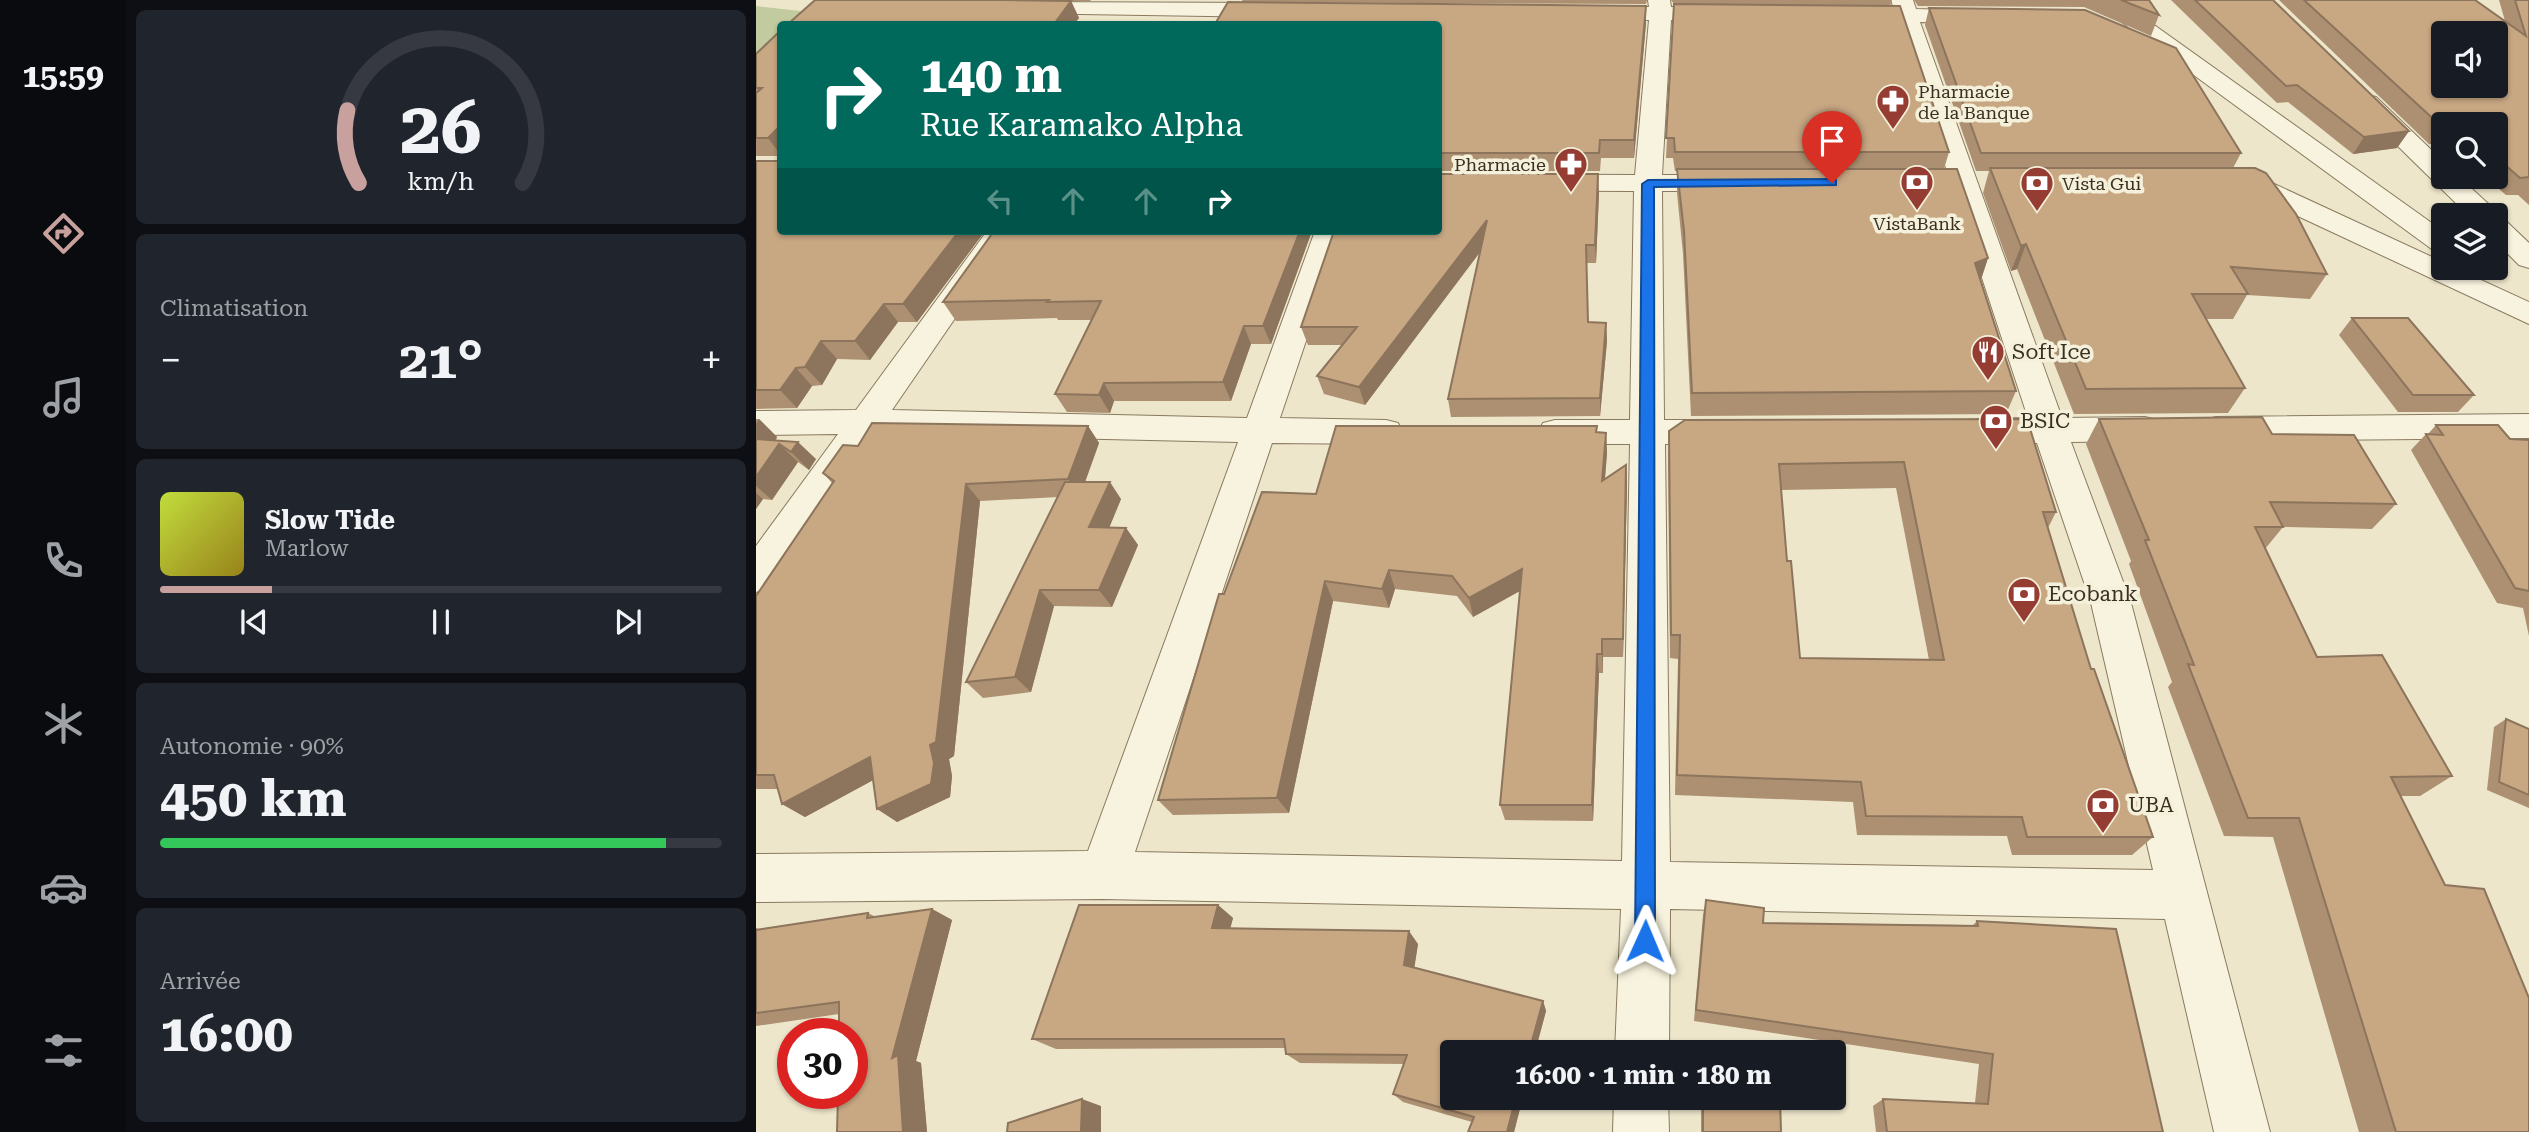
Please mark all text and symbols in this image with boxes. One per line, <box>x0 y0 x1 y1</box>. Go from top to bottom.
map controls <box>2431 21 2508 280</box>
button: sound <box>2431 21 2508 98</box>
text: 140 m <box>920 47 1062 104</box>
icon: right <box>805 49 896 140</box>
text: 15:59 <box>22 57 104 95</box>
place label: Pharmacie de la Banque <box>1918 81 2030 123</box>
pharmacy icon: Pharmacie de la Banque <box>1874 82 1912 131</box>
text: 26 <box>400 87 482 172</box>
text: Rue Karamako Alpha <box>920 106 1243 144</box>
pin <box>1802 111 1862 183</box>
button: search <box>2431 112 2508 189</box>
icon: arrive <box>1813 122 1851 160</box>
pharmacy icon: Pharmacie <box>1552 145 1590 194</box>
place label: Pharmacie <box>1454 154 1546 175</box>
bank icon: VistaBank <box>1898 163 1936 212</box>
bank icon: Vista Gui <box>2018 164 2056 213</box>
text: km/h <box>408 167 474 196</box>
place label: Vista Gui <box>2062 173 2142 194</box>
icon: left <box>981 182 1019 220</box>
icon: ahead <box>1054 182 1092 220</box>
icon: ahead <box>1127 182 1165 220</box>
icon: right <box>1200 182 1238 220</box>
button: layers <box>2431 203 2508 280</box>
icon: directions <box>39 209 88 258</box>
place label: VistaBank <box>1873 213 1961 234</box>
text: Climatisation <box>160 295 308 322</box>
text: 21° <box>399 330 483 391</box>
restaurant icon: Soft Ice <box>1969 333 2007 382</box>
text: − <box>160 338 181 382</box>
text: + <box>701 338 722 382</box>
place label: Soft Ice <box>2012 340 2091 364</box>
icon: music <box>39 373 88 422</box>
bank icon: BSIC <box>1977 402 2015 451</box>
place label: BSIC <box>2020 409 2070 433</box>
text: Slow Tide <box>265 505 395 535</box>
text: Marlow <box>265 535 348 562</box>
icon: phone <box>39 536 88 585</box>
bank icon: Ecobank <box>2005 575 2043 624</box>
place label: Ecobank <box>2048 582 2137 606</box>
icon: previous <box>235 603 273 641</box>
icon: pause <box>422 603 460 641</box>
icon: next <box>609 603 647 641</box>
icon: climate <box>39 699 88 748</box>
text: Autonomie · 90% <box>160 733 344 760</box>
text: 450 km <box>160 768 347 829</box>
bank icon: UBA <box>2084 786 2122 835</box>
place label: UBA <box>2128 793 2174 817</box>
icon: car <box>39 863 88 912</box>
position arrow <box>1608 904 1682 978</box>
text: Arrivée <box>160 968 241 995</box>
text: 16:00 <box>160 1003 293 1064</box>
speed limit sign: 30 <box>777 1018 868 1109</box>
icon: filters <box>39 1026 88 1075</box>
text: 16:00 · 1 min · 180 m <box>1515 1060 1771 1090</box>

